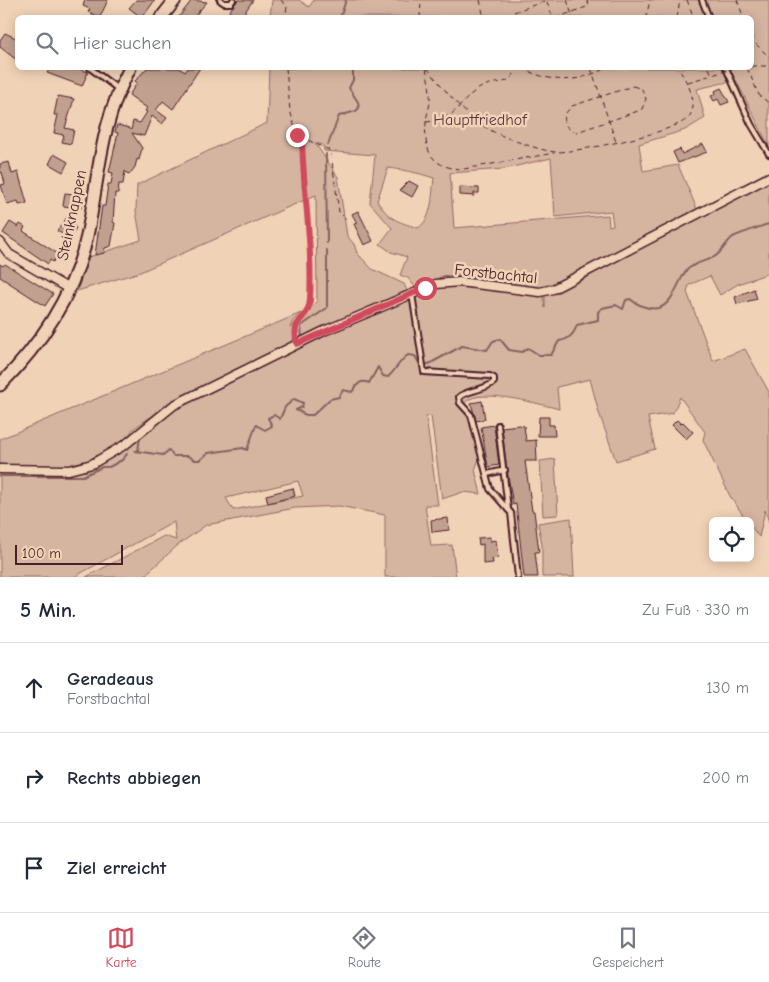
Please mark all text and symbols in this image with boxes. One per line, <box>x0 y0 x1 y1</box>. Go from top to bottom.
search box <box>15 15 754 70</box>
icon: search <box>33 29 61 57</box>
text: Hier suchen <box>73 32 171 54</box>
park label: Hauptfriedhof <box>433 111 528 129</box>
route end <box>286 124 309 147</box>
street label: Steinknappen <box>54 168 90 262</box>
street label: Forstbachtal <box>454 261 538 287</box>
route start <box>414 277 437 300</box>
map controls <box>709 517 754 562</box>
button: locate <box>709 517 754 562</box>
scale bar <box>15 542 122 565</box>
text: 100 m <box>22 545 61 562</box>
text: 5 Min. <box>20 598 76 622</box>
text: Zu Fuß · 330 m <box>642 601 749 619</box>
text: Geradeaus <box>67 668 153 690</box>
icon: ahead <box>20 674 48 702</box>
text: 130 m <box>706 679 749 697</box>
text: Forstbachtal <box>67 690 150 708</box>
icon: right <box>20 764 48 792</box>
text: Rechts abbiegen <box>67 767 201 789</box>
text: 200 m <box>703 769 749 787</box>
icon: arrive <box>20 854 48 882</box>
text: Ziel erreicht <box>67 857 166 879</box>
tab: Karte <box>106 924 137 971</box>
tab: Route <box>348 924 381 971</box>
tab: Gespeichert <box>592 924 663 971</box>

